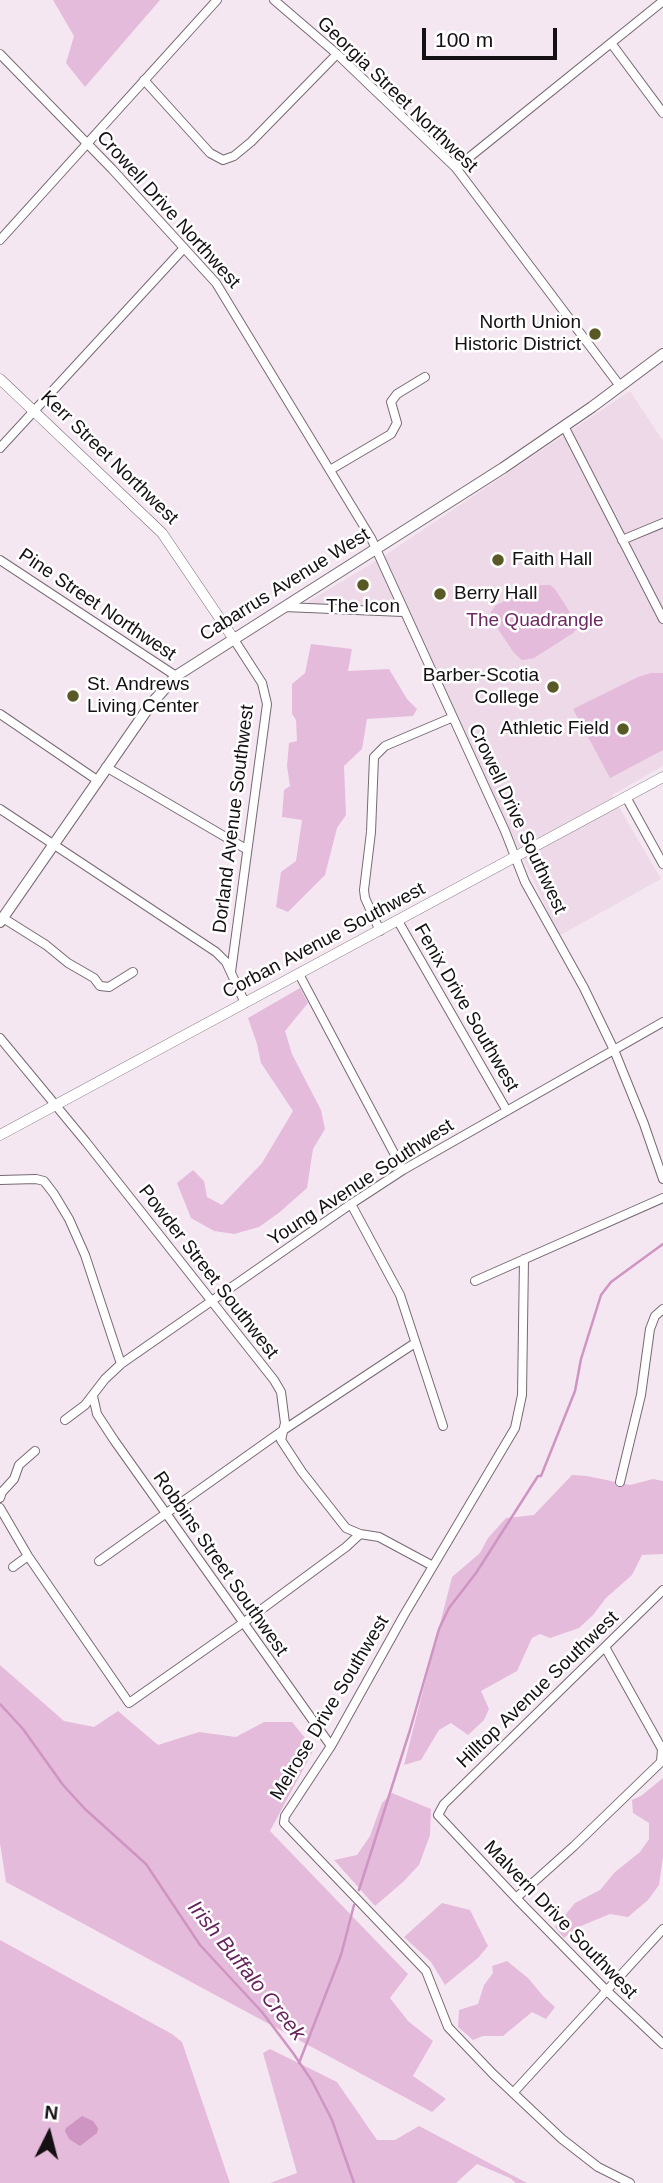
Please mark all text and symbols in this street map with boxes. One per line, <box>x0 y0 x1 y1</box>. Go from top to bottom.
street label: Georgia Street Northwest <box>312 12 482 178</box>
scale bar <box>425 14 560 58</box>
text: 100 m <box>435 28 493 51</box>
street label: Crowell Drive Northwest <box>91 127 245 293</box>
place label: North Union Historic District <box>454 312 581 356</box>
marker: North Union Historic District <box>587 326 603 342</box>
street label: Kerr Street Northwest <box>35 386 183 530</box>
street label: Cabarrus Avenue West <box>196 523 374 647</box>
street label: Pine Street Northwest <box>14 544 180 666</box>
place label: Faith Hall <box>512 549 592 571</box>
marker: Faith Hall <box>490 552 506 568</box>
marker: The Icon <box>355 577 371 593</box>
place label: Berry Hall <box>454 583 537 605</box>
marker: Berry Hall <box>432 586 448 602</box>
place label: The Icon <box>326 596 400 618</box>
park label: The Quadrangle <box>466 610 604 632</box>
place label: Barber-Scotia College <box>423 665 539 709</box>
place label: St. Andrews Living Center <box>87 674 199 718</box>
marker: Barber-Scotia College <box>545 679 561 695</box>
marker: St. Andrews Living Center <box>65 688 81 704</box>
street label: Dorland Avenue Southwest <box>209 704 259 934</box>
place label: Athletic Field <box>500 718 609 740</box>
street label: Crowell Drive Southwest <box>463 720 571 918</box>
marker: Athletic Field <box>615 721 631 737</box>
street label: Corban Avenue Southwest <box>219 878 429 1004</box>
street label: Fenix Drive Southwest <box>409 920 523 1096</box>
street label: Young Avenue Southwest <box>264 1114 458 1252</box>
street label: Powder Street Southwest <box>133 1181 283 1363</box>
street label: Robbins Street Southwest <box>148 1467 292 1661</box>
street label: Hilltop Avenue Southwest <box>452 1607 624 1773</box>
street label: Melrose Drive Southwest <box>266 1612 394 1804</box>
street label: Malvern Drive Southwest <box>478 1836 642 2004</box>
water label: Irish Buffalo Creek <box>182 1896 310 2046</box>
north arrow <box>14 2099 84 2169</box>
text: N <box>43 2101 59 2124</box>

